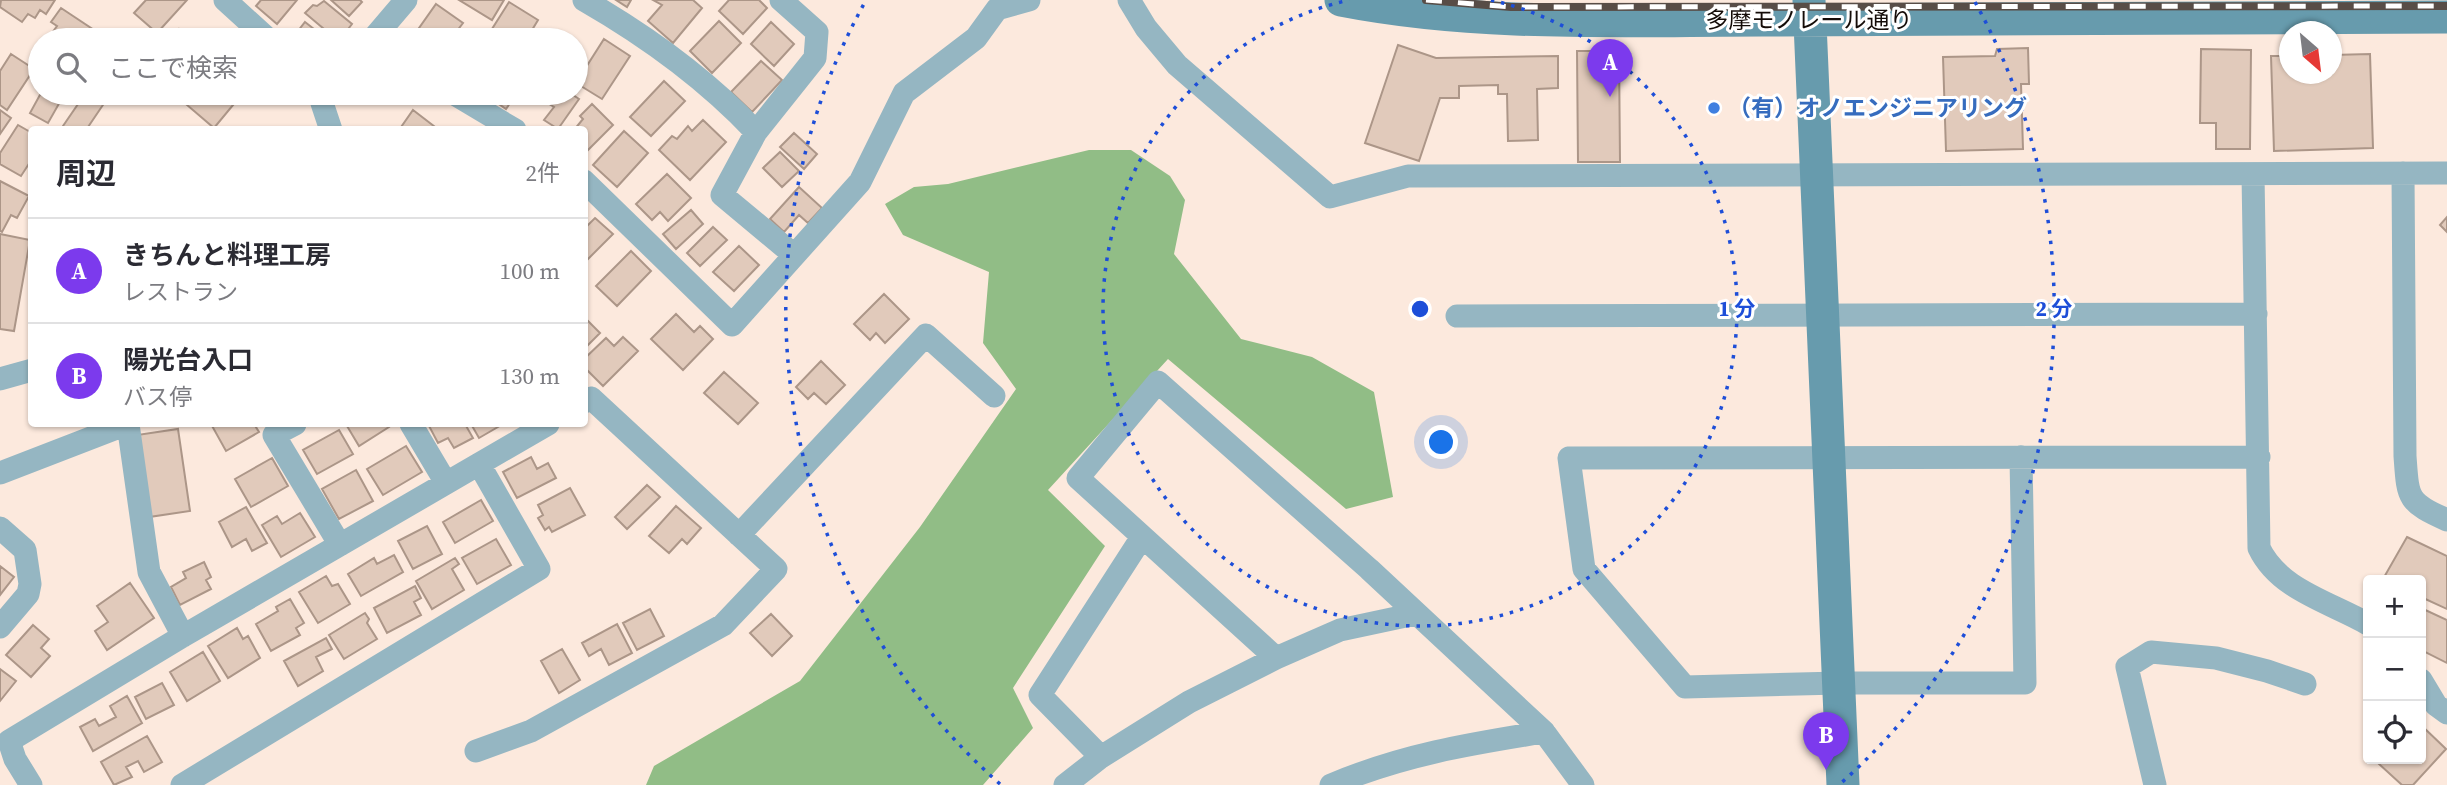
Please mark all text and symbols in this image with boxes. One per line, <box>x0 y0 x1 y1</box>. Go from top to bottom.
street label: 多摩モノレール通り <box>1706 4 1913 36</box>
north arrow <box>2279 21 2342 84</box>
search box <box>28 28 588 105</box>
pin: A <box>1587 39 1633 97</box>
icon: search <box>52 48 90 86</box>
text: ここで検索 <box>108 50 238 86</box>
place label: （有）オノエンジニアリング <box>1728 92 2027 124</box>
marker: （有）オノエンジニアリング <box>1706 100 1722 116</box>
text: 周辺 <box>56 153 116 194</box>
text: 2件 <box>526 157 560 189</box>
text: きちんと料理工房 <box>123 237 331 273</box>
text: A <box>71 255 87 287</box>
text: 100 m <box>499 255 560 287</box>
text: レストラン <box>123 276 238 308</box>
text: 1 分 <box>1719 294 1755 323</box>
text: 2 分 <box>2036 294 2072 323</box>
centre of rings <box>1408 297 1432 321</box>
text: 陽光台入口 <box>123 342 253 378</box>
text: B <box>72 360 86 392</box>
text: 130 m <box>499 360 560 392</box>
text: バス停 <box>123 381 192 413</box>
your location <box>1424 425 1458 459</box>
map controls <box>2363 575 2426 764</box>
button: + <box>2363 575 2426 638</box>
button: − <box>2363 638 2426 701</box>
button: locate <box>2363 701 2426 764</box>
pin: B <box>1803 712 1849 770</box>

